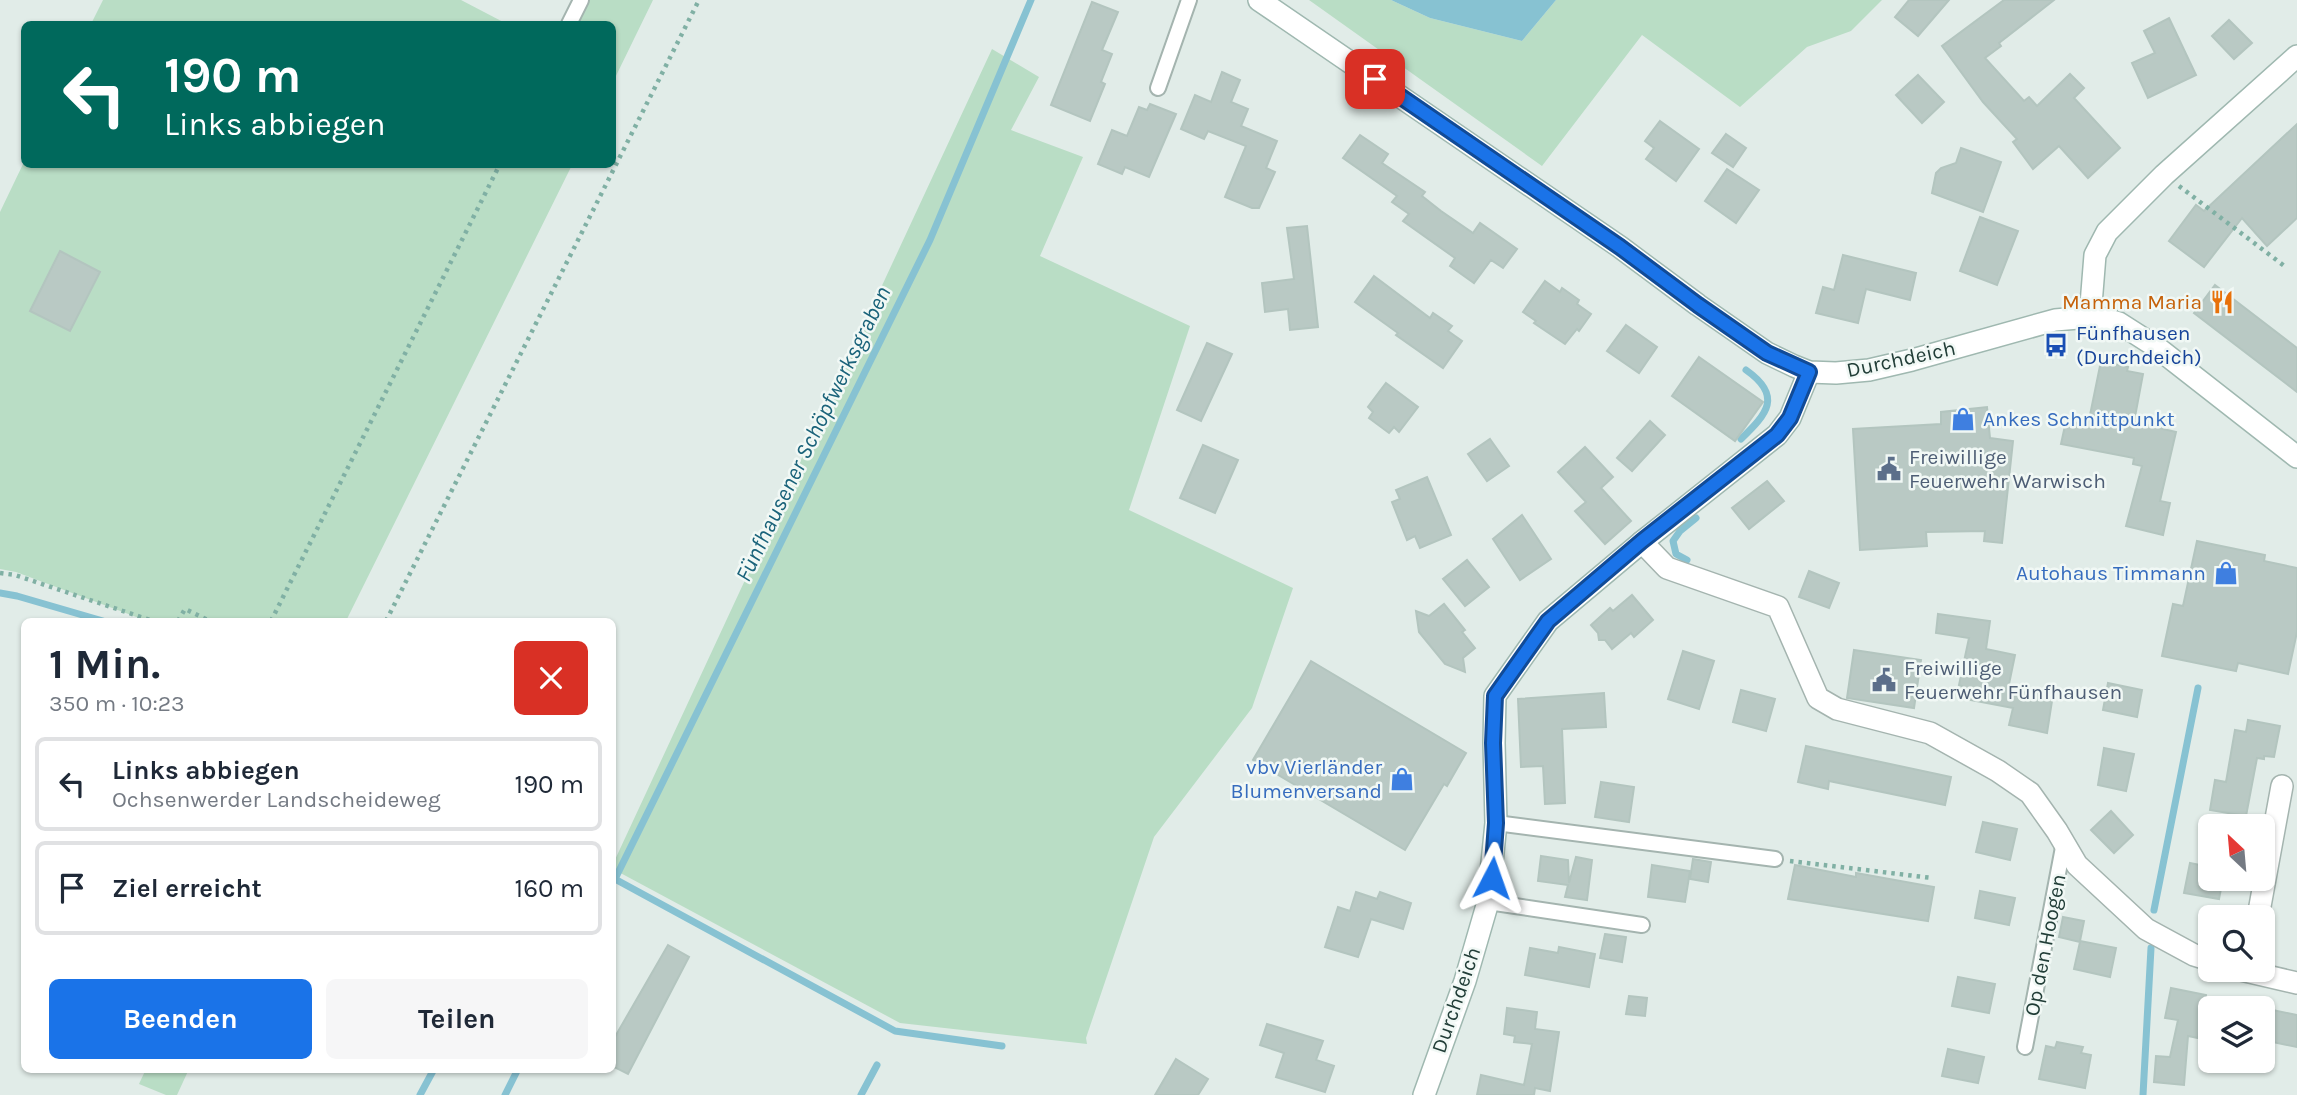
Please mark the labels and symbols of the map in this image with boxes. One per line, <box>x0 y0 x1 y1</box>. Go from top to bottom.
pin <box>1345 49 1405 109</box>
water label: Fünfhausener Schöpfwerksgraben <box>730 282 896 586</box>
restaurant icon: Mamma Maria <box>2208 288 2236 316</box>
place label: Mamma Maria <box>2062 290 2202 314</box>
place label: Fünfhausen (Durchdeich) <box>2076 321 2202 369</box>
bus stop icon: Fünfhausen (Durchdeich) <box>2042 331 2070 359</box>
street label: Durchdeich <box>1844 336 1958 382</box>
shop icon: Ankes Schnittpunkt <box>1949 405 1977 433</box>
place label: Ankes Schnittpunkt <box>1983 407 2175 431</box>
place label: Freiwillige Feuerwehr Warwisch <box>1909 445 2106 493</box>
public building icon: Freiwillige Feuerwehr Warwisch <box>1875 455 1903 483</box>
shop icon: Autohaus Timmann <box>2212 559 2240 587</box>
place label: Autohaus Timmann <box>2016 561 2206 585</box>
place label: Freiwillige Feuerwehr Fünfhausen <box>1904 656 2122 704</box>
public building icon: Freiwillige Feuerwehr Fünfhausen <box>1870 666 1898 694</box>
place label: vbv Vierländer Blumenversand <box>1231 755 1382 803</box>
shop icon: vbv Vierländer Blumenversand <box>1388 765 1416 793</box>
north arrow <box>2198 814 2275 891</box>
position arrow <box>1455 841 1529 915</box>
street label: Op den Hoogen <box>2019 872 2071 1018</box>
street label: Durchdeich <box>1427 944 1485 1056</box>

